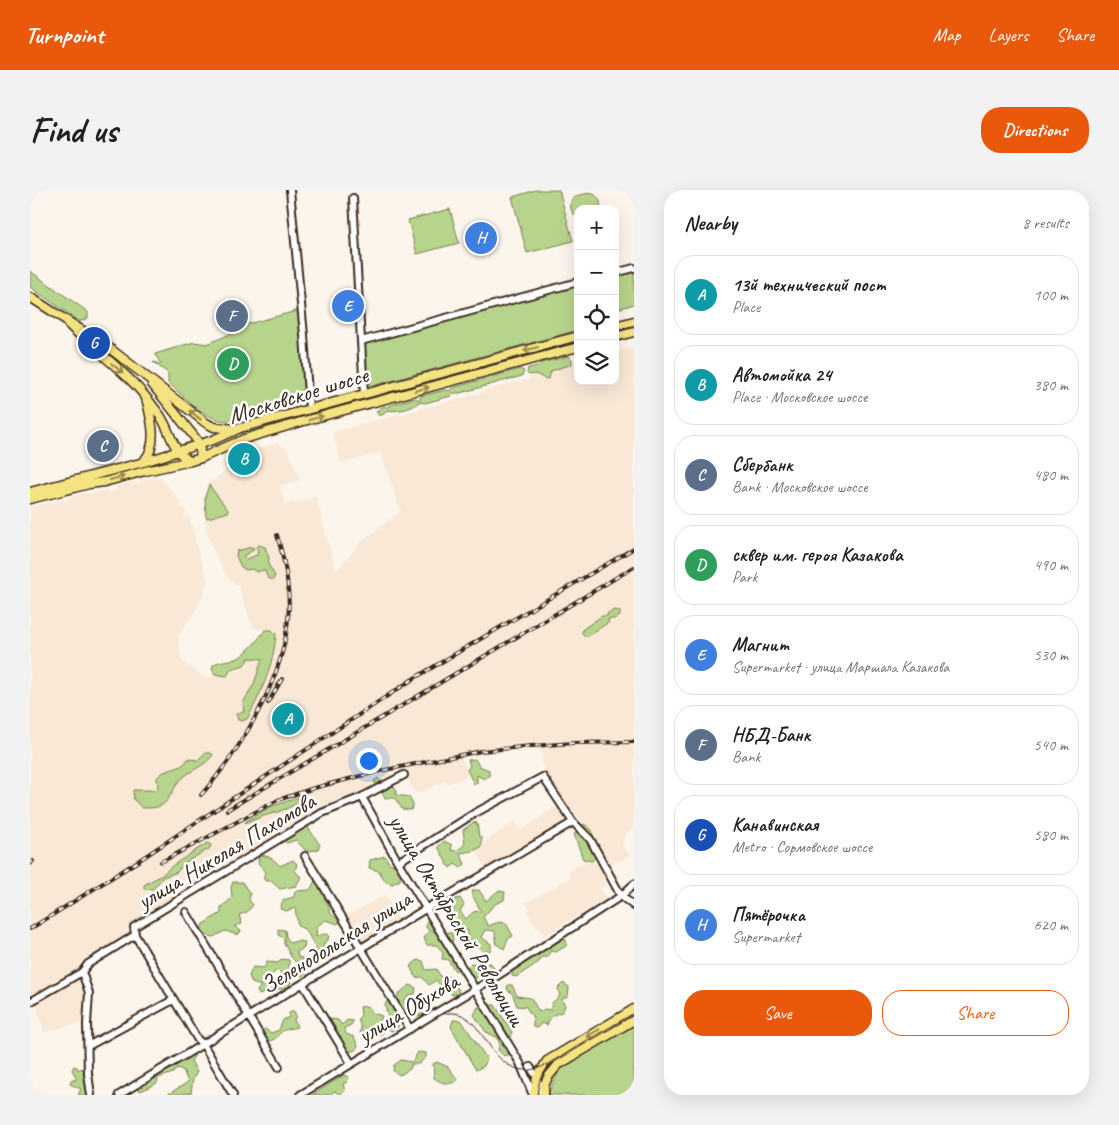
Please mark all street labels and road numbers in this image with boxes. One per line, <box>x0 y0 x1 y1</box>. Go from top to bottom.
street label: Московское шоссе <box>225 359 374 430</box>
street label: улица Николая Пахомова <box>130 785 322 917</box>
street label: улица Октябрьской Революции <box>381 807 533 1033</box>
street label: Зеленодольская улица <box>255 882 419 1000</box>
street label: улица Обухова <box>350 965 466 1051</box>

